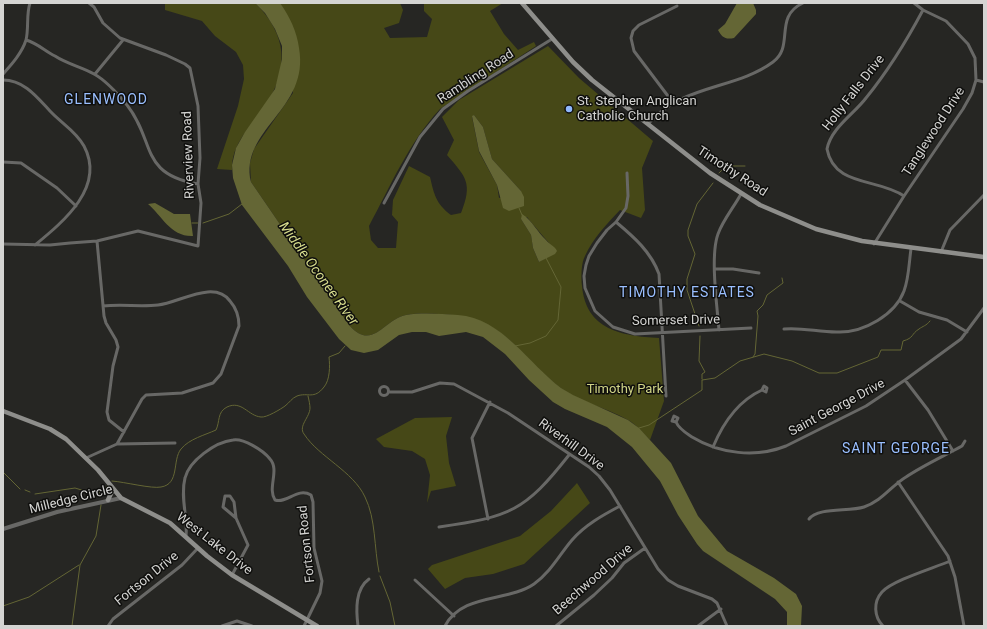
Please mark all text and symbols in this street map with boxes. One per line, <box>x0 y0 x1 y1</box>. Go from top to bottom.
street label: Rambling Road <box>435 47 517 107</box>
street label: Holly Falls Drive <box>820 52 888 134</box>
street label: Tanglewood Drive <box>899 85 969 179</box>
district label: GLENWOOD <box>64 92 148 108</box>
place label: St. Stephen Anglican Catholic Church <box>577 94 697 125</box>
marker: St. Stephen Anglican Catholic Church <box>564 104 574 114</box>
street label: Riverview Road <box>180 111 198 199</box>
street label: Timothy Road <box>694 144 770 200</box>
water label: Middle Oconee River <box>275 219 361 329</box>
district label: TIMOTHY ESTATES <box>619 285 755 301</box>
street label: Somerset Drive <box>632 312 720 330</box>
street label: Saint George Drive <box>786 376 888 440</box>
park label: Timothy Park <box>587 382 663 398</box>
street label: Riverhill Drive <box>535 416 607 474</box>
district label: SAINT GEORGE <box>842 441 950 457</box>
street label: Milledge Circle <box>28 482 114 518</box>
street label: Fortson Road <box>295 504 319 584</box>
street label: West Lake Drive <box>173 509 255 579</box>
street label: Beechwood Drive <box>550 541 636 619</box>
street label: Fortson Drive <box>112 549 182 609</box>

